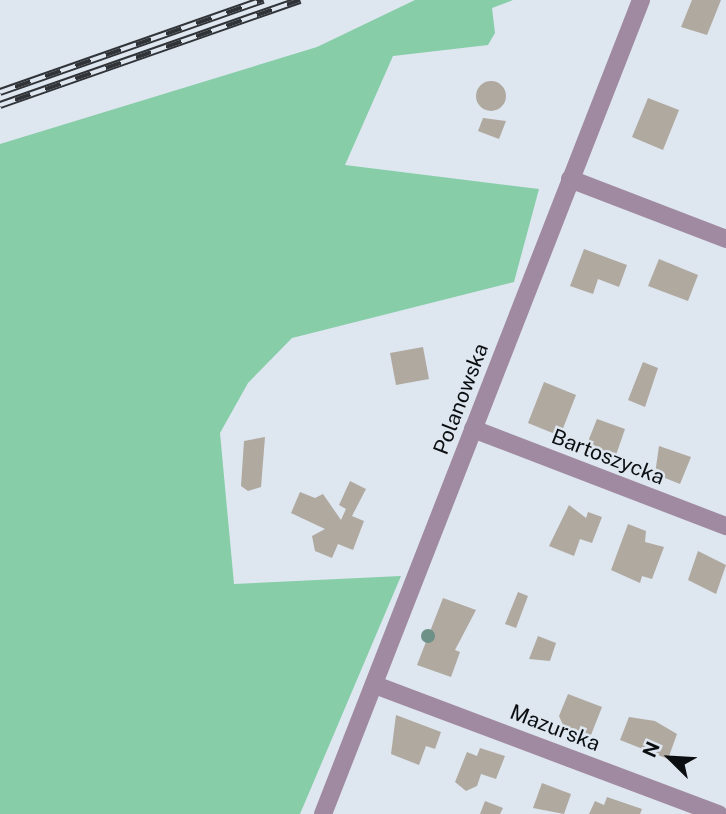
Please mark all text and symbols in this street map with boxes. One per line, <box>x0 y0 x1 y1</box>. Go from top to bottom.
street label: Polanowska <box>428 340 494 458</box>
street label: Bartoszycka <box>548 424 668 490</box>
street label: Mazurska <box>506 699 604 757</box>
north arrow <box>635 723 705 793</box>
text: N <box>638 738 664 761</box>

